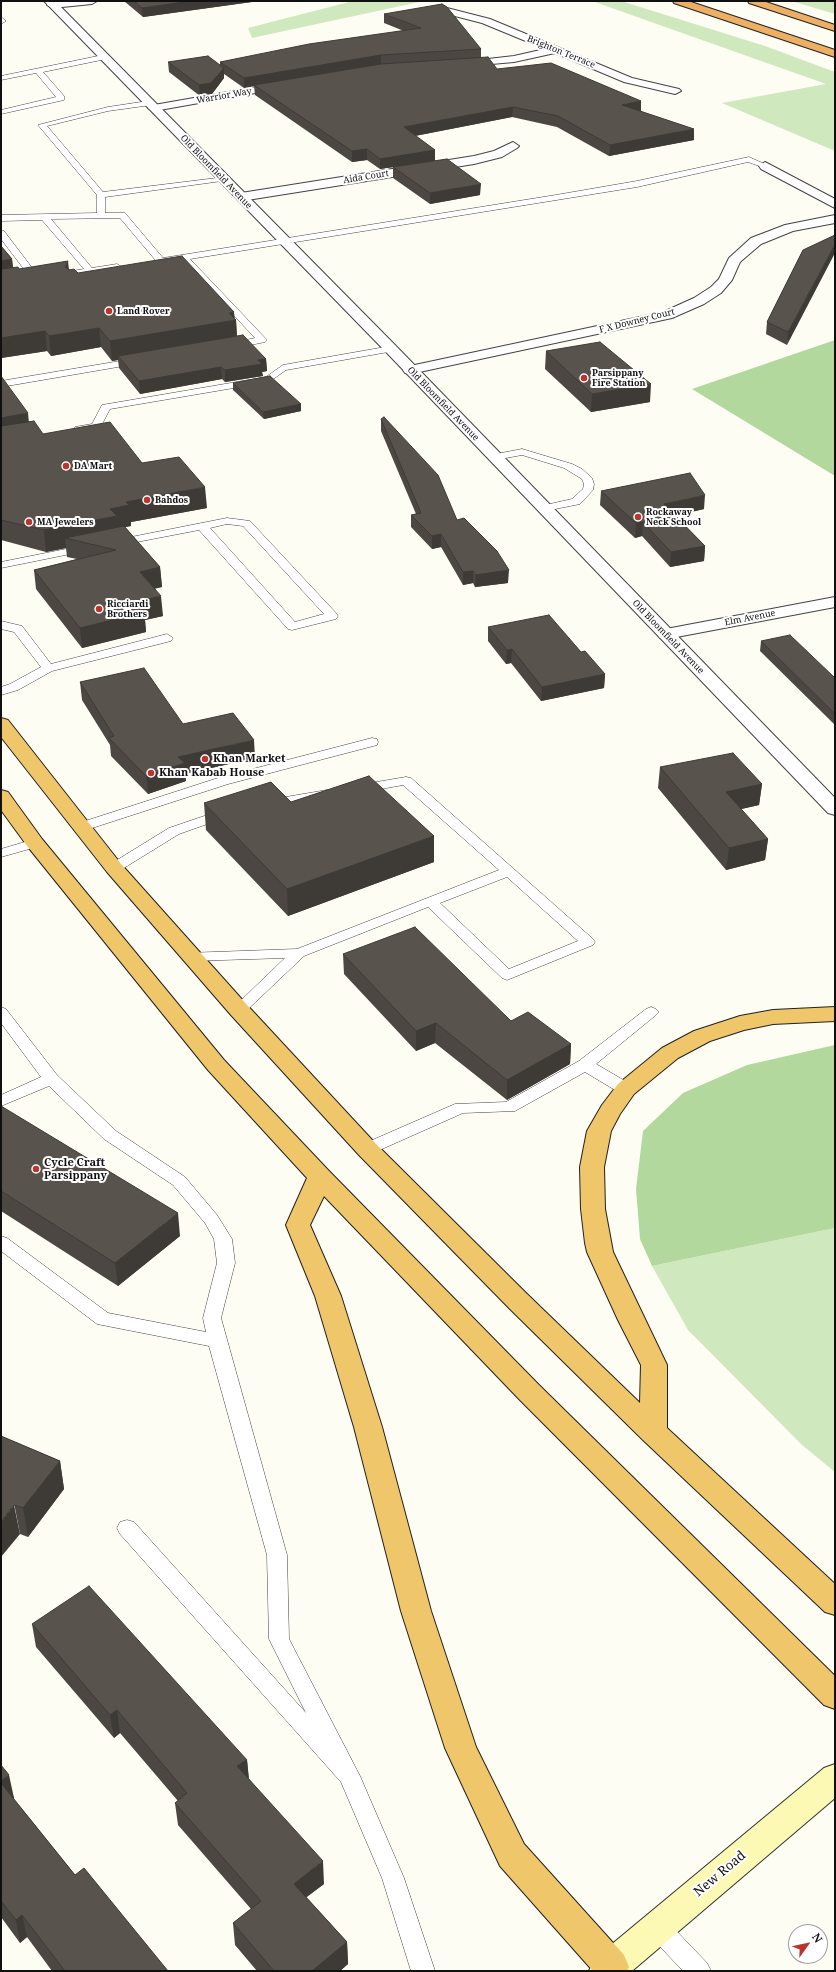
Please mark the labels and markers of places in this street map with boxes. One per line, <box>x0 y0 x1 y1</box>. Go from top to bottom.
marker: Land Rover <box>104 306 114 316</box>
place label: Land Rover <box>117 306 170 316</box>
place label: Parsippany Fire Station <box>592 368 646 389</box>
marker: Parsippany Fire Station <box>579 373 589 383</box>
marker: DA Mart <box>61 461 71 471</box>
place label: DA Mart <box>74 461 112 471</box>
marker: Bahdos <box>142 495 152 505</box>
place label: Bahdos <box>155 495 188 505</box>
place label: Rockaway Neck School <box>646 507 701 528</box>
marker: Rockaway Neck School <box>633 512 643 522</box>
marker: MA Jewelers <box>24 517 34 527</box>
place label: MA Jewelers <box>37 517 94 527</box>
place label: Ricciardi Brothers <box>107 599 148 620</box>
marker: Ricciardi Brothers <box>94 604 104 614</box>
place label: Khan Market <box>213 752 286 766</box>
marker: Khan Market <box>200 754 210 764</box>
place label: Khan Kabab House <box>159 766 264 780</box>
marker: Khan Kabab House <box>146 768 156 778</box>
place label: Cycle Craft Parsippany <box>44 1156 107 1182</box>
marker: Cycle Craft Parsippany <box>31 1164 41 1174</box>

